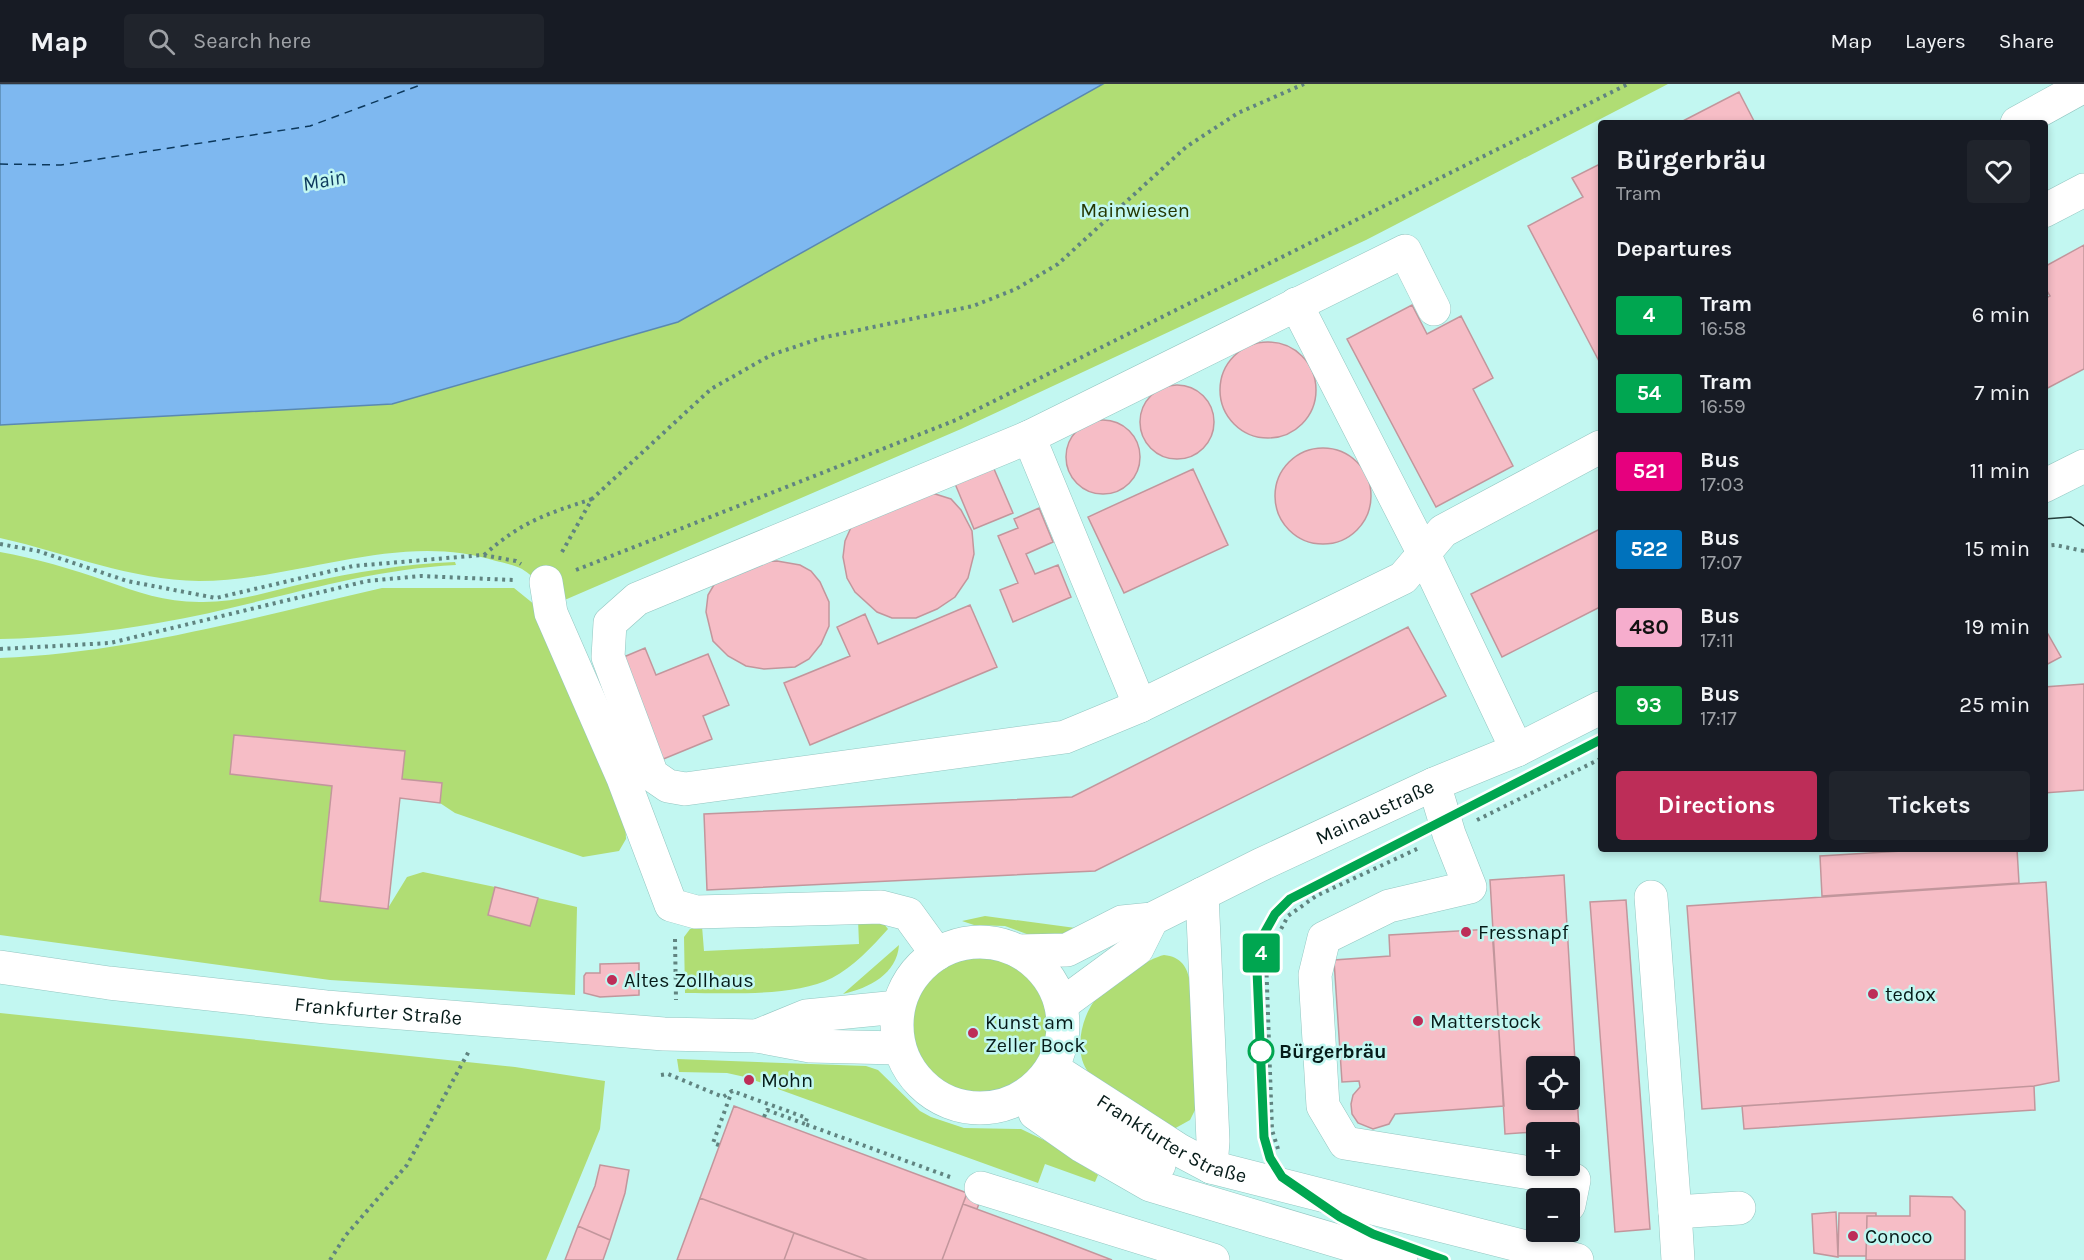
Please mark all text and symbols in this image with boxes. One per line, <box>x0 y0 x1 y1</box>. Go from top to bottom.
search box <box>124 14 544 68</box>
text: Map <box>30 25 88 58</box>
icon: search <box>145 25 178 58</box>
text: Search here <box>193 28 311 54</box>
text: Map <box>1830 29 1872 53</box>
text: Layers <box>1905 29 1966 53</box>
text: Share <box>1999 29 2054 53</box>
button: heart <box>1967 140 2030 203</box>
text: Bürgerbräu <box>1616 143 1767 176</box>
water label: Main <box>300 164 348 196</box>
text: Tram <box>1616 182 1662 205</box>
park label: Mainwiesen <box>1080 199 1190 222</box>
text: Departures <box>1616 236 1732 262</box>
text: Tram <box>1700 291 1752 317</box>
text: 6 min <box>1972 302 2030 328</box>
text: 4 <box>1643 303 1655 327</box>
text: 16:58 <box>1700 317 1746 340</box>
text: Tram <box>1700 369 1752 395</box>
text: 7 min <box>1974 380 2030 406</box>
text: 54 <box>1637 381 1661 405</box>
text: 16:59 <box>1700 395 1746 418</box>
text: Bus <box>1700 447 1740 473</box>
text: 11 min <box>1970 458 2030 484</box>
text: 521 <box>1633 459 1665 483</box>
text: 17:03 <box>1700 473 1744 496</box>
text: Bus <box>1700 525 1740 551</box>
text: 15 min <box>1965 536 2030 562</box>
text: 522 <box>1630 537 1668 561</box>
text: 17:07 <box>1700 551 1742 574</box>
text: Bus <box>1700 603 1740 629</box>
text: 19 min <box>1964 614 2030 640</box>
text: 480 <box>1629 615 1669 639</box>
text: 17:11 <box>1700 629 1734 652</box>
text: Bus <box>1700 681 1740 707</box>
text: 25 min <box>1959 692 2030 718</box>
text: 93 <box>1636 693 1662 717</box>
text: 17:17 <box>1700 707 1737 730</box>
button: Directions <box>1616 771 1817 840</box>
button: Tickets <box>1829 771 2030 840</box>
street label: Mainaustraße <box>1312 774 1437 849</box>
place label: Fressnapf <box>1478 921 1569 944</box>
marker: Fressnapf <box>1459 925 1473 939</box>
line badge: 4 <box>1242 934 1280 972</box>
text: 4 <box>1255 941 1267 965</box>
place label: Altes Zollhaus <box>624 969 754 992</box>
marker: Altes Zollhaus <box>605 973 619 987</box>
place label: tedox <box>1885 983 1936 1006</box>
marker: tedox <box>1866 987 1880 1001</box>
street label: Frankfurter Straße <box>293 992 463 1029</box>
place label: Matterstock <box>1430 1010 1541 1033</box>
place label: Kunst am Zeller Bock <box>985 1011 1086 1057</box>
marker: Matterstock <box>1411 1014 1425 1028</box>
marker: Kunst am Zeller Bock <box>966 1026 980 1040</box>
marker: Bürgerbräu <box>1248 1038 1274 1064</box>
place label: Bürgerbräu <box>1279 1040 1387 1063</box>
map controls <box>1526 1056 1580 1242</box>
button: locate <box>1526 1056 1580 1110</box>
place label: Mohn <box>761 1069 813 1092</box>
marker: Mohn <box>742 1073 756 1087</box>
street label: Frankfurter Straße <box>1093 1089 1249 1187</box>
button: + <box>1526 1122 1580 1176</box>
button: − <box>1526 1188 1580 1242</box>
place label: Conoco <box>1865 1225 1932 1248</box>
marker: Conoco <box>1846 1229 1860 1243</box>

